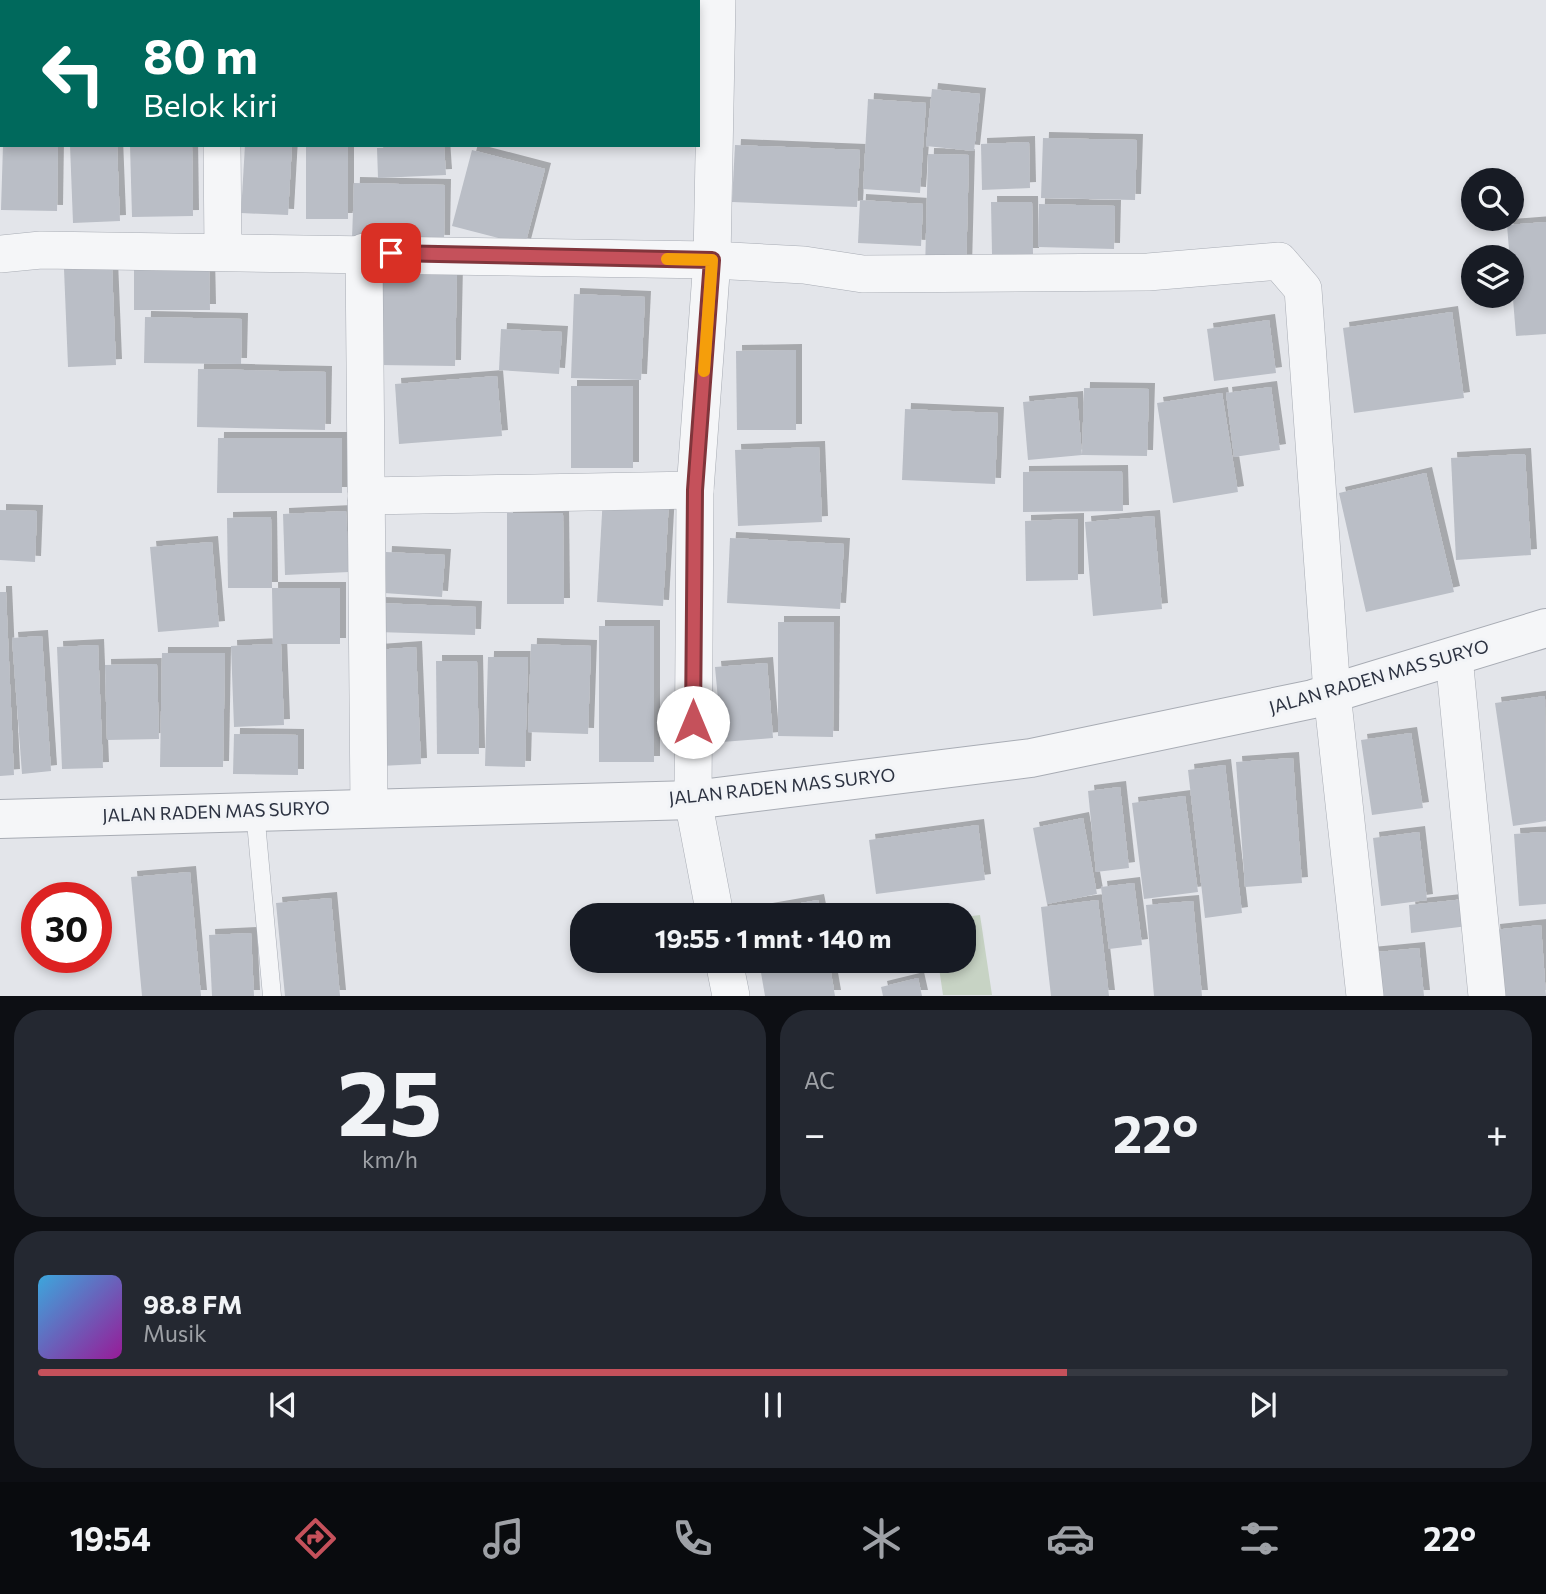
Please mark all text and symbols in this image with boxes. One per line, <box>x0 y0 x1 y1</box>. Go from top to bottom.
text: 80 m <box>143 24 258 84</box>
icon: left <box>28 28 119 119</box>
text: Belok kiri <box>143 84 278 124</box>
map controls <box>1461 168 1524 308</box>
button: search <box>1461 168 1524 231</box>
pin <box>361 223 421 283</box>
icon: arrive <box>372 234 410 272</box>
button: layers <box>1461 245 1524 308</box>
street label: JALAN RADEN MAS SURYO <box>1266 634 1491 718</box>
position arrow <box>656 685 730 759</box>
street label: JALAN RADEN MAS SURYO <box>668 763 896 809</box>
street label: JALAN RADEN MAS SURYO <box>102 796 330 826</box>
speed limit sign: 30 <box>21 882 112 973</box>
text: 19:55 · 1 mnt · 140 m <box>655 922 891 953</box>
text: 25 <box>338 1043 442 1155</box>
text: AC <box>804 1066 835 1094</box>
text: 22° <box>1113 1100 1198 1164</box>
text: − <box>804 1109 826 1156</box>
text: + <box>1486 1109 1508 1156</box>
text: km/h <box>362 1145 418 1173</box>
text: 98.8 FM <box>143 1288 242 1319</box>
text: Musik <box>143 1319 207 1347</box>
icon: previous <box>264 1386 302 1424</box>
icon: pause <box>754 1386 792 1424</box>
icon: next <box>1244 1386 1282 1424</box>
icon: directions <box>291 1514 340 1563</box>
icon: music <box>479 1514 528 1563</box>
icon: phone <box>668 1514 717 1563</box>
icon: climate <box>857 1514 906 1563</box>
icon: car <box>1046 1514 1095 1563</box>
icon: filters <box>1235 1514 1284 1563</box>
text: 19:54 <box>70 1518 151 1558</box>
text: 22° <box>1423 1518 1476 1558</box>

